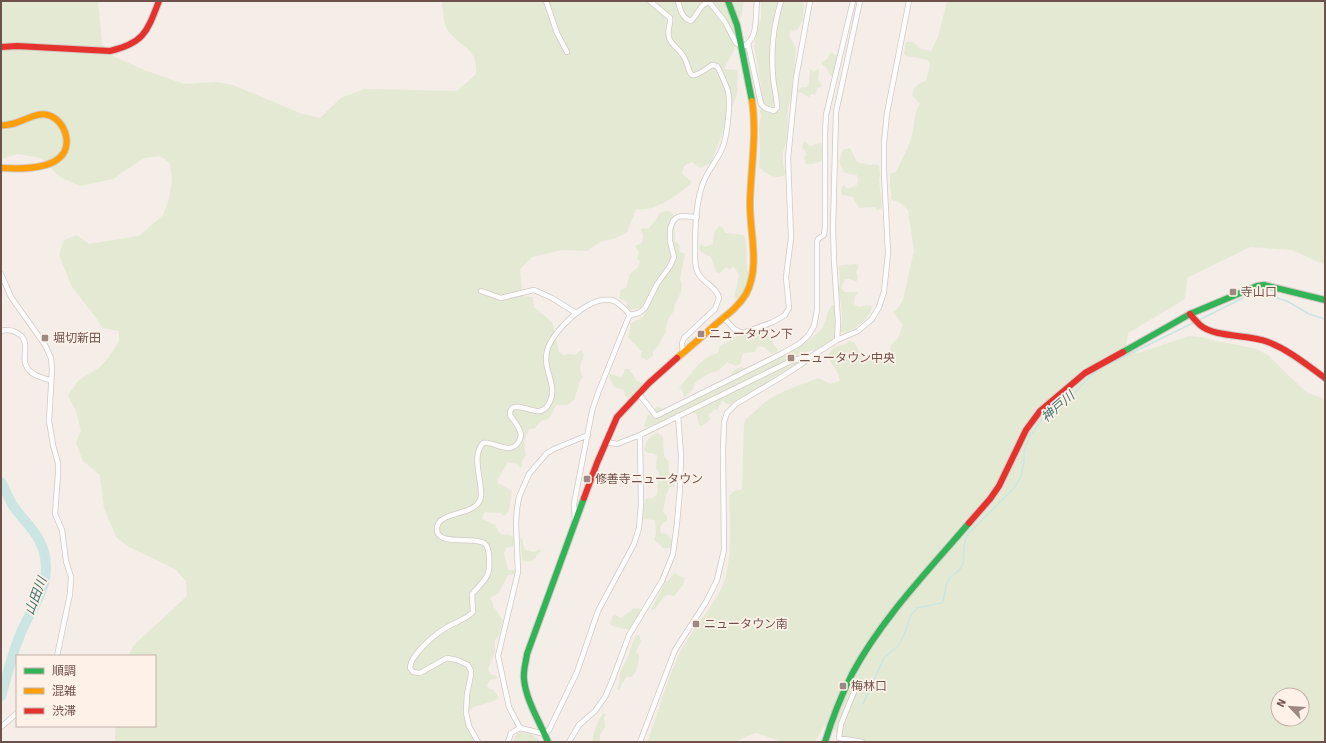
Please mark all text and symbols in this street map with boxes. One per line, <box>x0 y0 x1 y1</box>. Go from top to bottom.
place label: 寺山口 <box>1241 285 1277 300</box>
marker: 寺山口 <box>1228 287 1238 297</box>
place label: ニュータウン下 <box>709 327 793 342</box>
marker: ニュータウン下 <box>696 329 706 339</box>
place label: 堀切新田 <box>53 331 101 346</box>
marker: 堀切新田 <box>40 333 50 343</box>
place label: ニュータウン中央 <box>799 351 895 366</box>
marker: ニュータウン中央 <box>786 353 796 363</box>
water label: 神戸川 <box>1038 387 1079 426</box>
place label: 修善寺ニュータウン <box>595 472 703 487</box>
marker: 修善寺ニュータウン <box>582 474 592 484</box>
water label: 山田川 <box>22 573 51 617</box>
place label: ニュータウン南 <box>704 617 788 632</box>
marker: ニュータウン南 <box>691 619 701 629</box>
legend <box>16 655 156 727</box>
text: 順調 <box>52 664 76 679</box>
place label: 梅林口 <box>851 679 887 694</box>
marker: 梅林口 <box>838 681 848 691</box>
text: 混雑 <box>52 684 76 699</box>
north arrow <box>1270 687 1310 727</box>
text: N <box>1274 697 1289 709</box>
text: 渋滞 <box>52 704 76 719</box>

